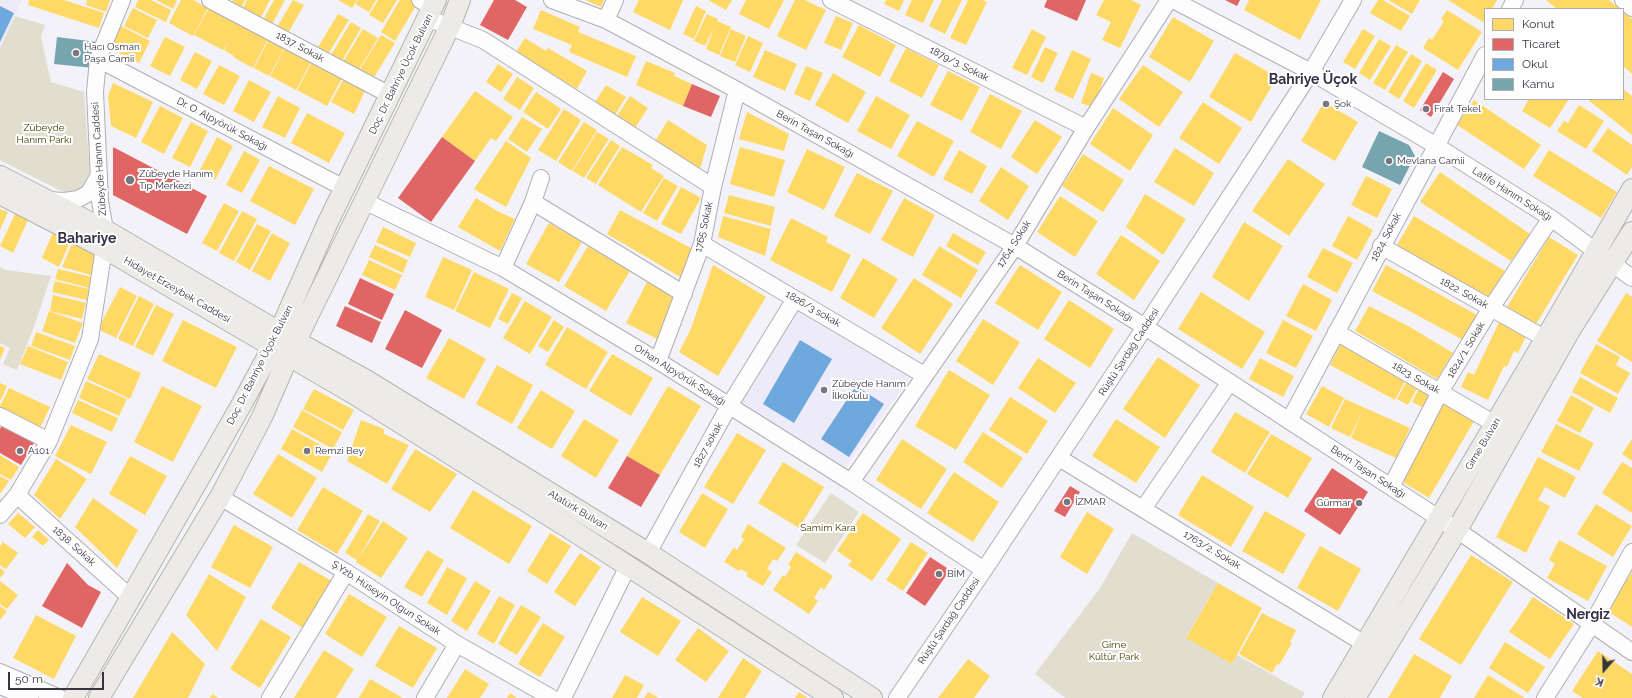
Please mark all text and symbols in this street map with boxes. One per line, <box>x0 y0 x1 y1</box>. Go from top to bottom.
legend <box>1484 8 1624 100</box>
street label: Doç. Dr. Bahriye Üçok Bulvarı <box>367 12 435 136</box>
text: Konut <box>1522 17 1555 31</box>
street label: 1837. Sokak <box>274 29 326 65</box>
text: Ticaret <box>1522 37 1560 51</box>
place label: Hacı Osman Paşa Camii <box>84 41 140 64</box>
street label: 1879/3. Sokak <box>927 44 991 84</box>
marker: Hacı Osman Paşa Camii <box>71 48 81 58</box>
text: Okul <box>1522 57 1548 71</box>
district label: Bahriye Üçok <box>1269 72 1357 88</box>
text: Kamu <box>1522 77 1554 91</box>
street label: Dr. O. Alpyörük Sokağı <box>175 95 269 153</box>
place label: Şok <box>1334 98 1351 110</box>
marker: Şok <box>1321 99 1331 109</box>
street label: Zübeyde Hanım Caddesi <box>89 102 109 216</box>
place label: Fırat Tekel <box>1434 103 1481 115</box>
marker: Fırat Tekel <box>1421 104 1431 114</box>
street label: Berin Taşan Sokağı <box>774 108 856 160</box>
park label: Zübeyde Hanım Parkı <box>16 122 72 146</box>
place label: Mevlana Camii <box>1397 155 1465 167</box>
marker: Mevlana Camii <box>1384 156 1394 166</box>
street label: Latife Hanım Sokağı <box>1470 165 1554 223</box>
place label: Zübeyde Hanım Tıp Merkezi <box>139 168 213 192</box>
marker: Zübeyde Hanım Tıp Merkezi <box>124 174 136 186</box>
street label: 1765 Sokak <box>692 200 716 254</box>
street label: 1824. Sokak <box>1368 211 1404 263</box>
street label: 1764. Sokak <box>994 218 1034 270</box>
district label: Bahariye <box>58 231 116 247</box>
street label: Hidayet Erzeybek Caddesi <box>122 255 232 325</box>
street label: Berin Taşan Sokağı <box>1055 268 1135 324</box>
street label: 1822. Sokak <box>1438 275 1490 311</box>
street label: 1826/3 sokak <box>783 288 843 330</box>
street label: Doç. Dr. Bahriye Üçok Bulvarı <box>225 303 295 427</box>
street label: Rüştü Şardağ Caddesi <box>1096 306 1162 398</box>
street label: 1824/1. Sokak <box>1445 320 1487 380</box>
street label: Orhan Alpyörük Sokağı <box>632 342 728 408</box>
street label: 1823. Sokak <box>1390 359 1442 397</box>
place label: Zübeyde Hanım İlkokulu <box>832 378 906 402</box>
marker: Zübeyde Hanım İlkokulu <box>819 385 829 395</box>
street label: Girne Bulvarı <box>1463 416 1503 472</box>
street label: 1827 sokak <box>691 420 725 470</box>
street label: Berin Taşan Sokağı <box>1328 443 1408 501</box>
place label: A101 <box>28 445 49 457</box>
place label: Remzi Bey <box>315 445 364 457</box>
marker: A101 <box>15 446 25 456</box>
marker: Remzi Bey <box>302 446 312 456</box>
street label: Atatürk Bulvarı <box>546 487 610 533</box>
place label: İZMAR <box>1075 496 1106 508</box>
marker: İZMAR <box>1062 497 1072 507</box>
place label: Gürmar <box>1316 497 1351 509</box>
marker: Gürmar <box>1354 498 1364 508</box>
park label: Samim Kara <box>800 522 856 534</box>
street label: 1838. Sokak <box>50 523 98 569</box>
street label: 1763/2. Sokak <box>1181 528 1243 572</box>
street label: Ş.Yzb. Hüseyin Olgun Sokak <box>329 558 443 638</box>
place label: BİM <box>947 568 965 580</box>
marker: BİM <box>934 569 944 579</box>
street label: Rüştü Şardağ Caddesi <box>916 575 982 667</box>
district label: Nergiz <box>1566 607 1610 623</box>
park label: Girne Kültür Park <box>1089 639 1139 662</box>
north arrow <box>1584 650 1624 690</box>
scale bar <box>10 664 106 690</box>
text: 50 m <box>15 672 43 686</box>
text: K <box>1594 674 1605 689</box>

